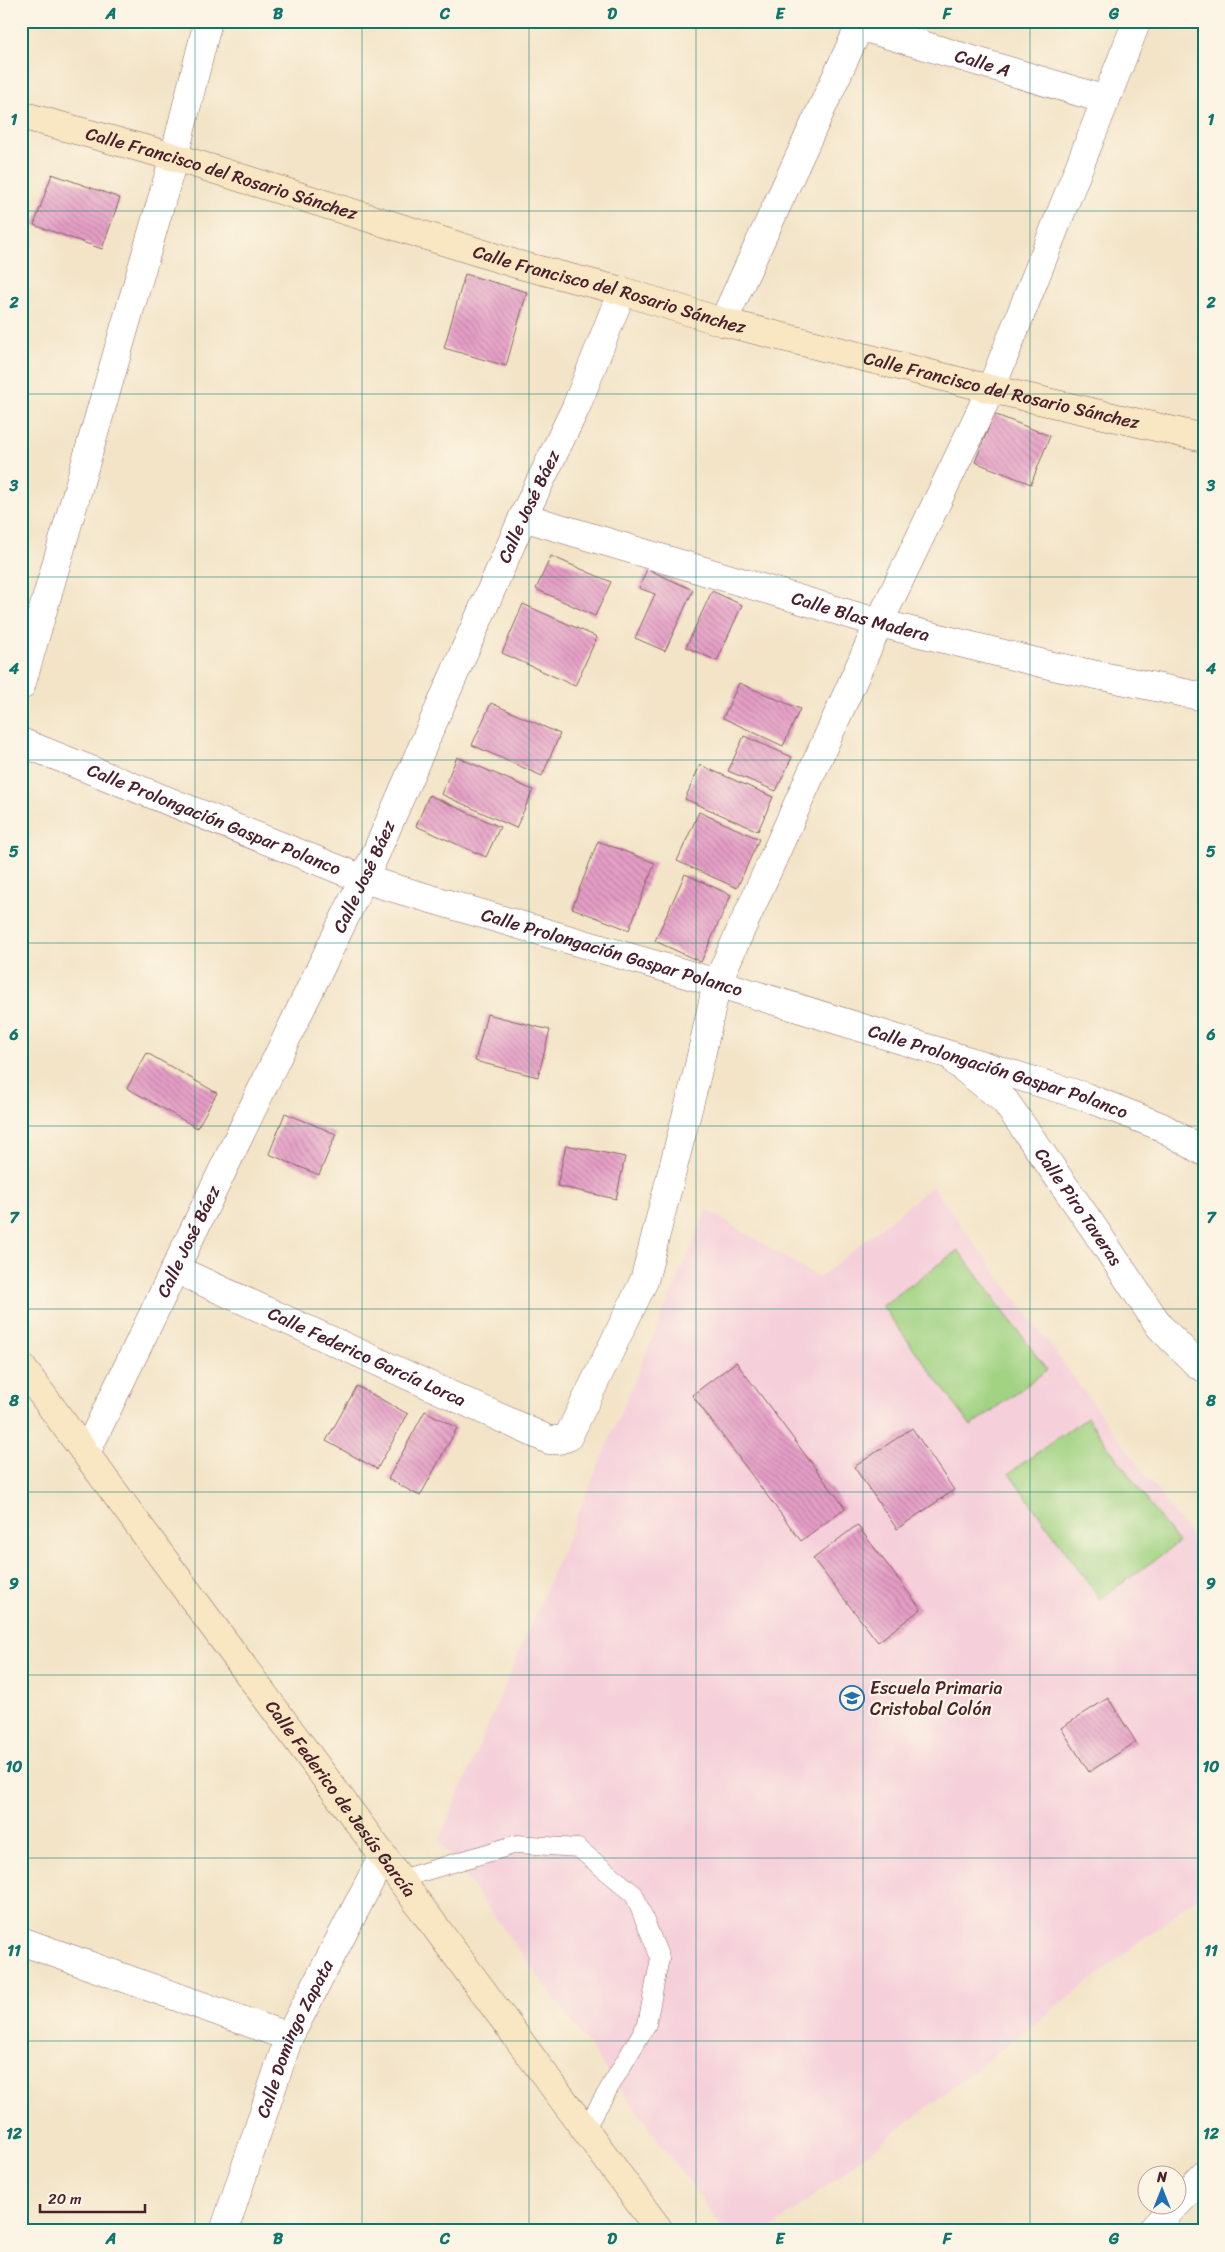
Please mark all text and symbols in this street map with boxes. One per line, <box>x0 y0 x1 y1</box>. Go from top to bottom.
text: A <box>105 0 116 28</box>
text: B <box>273 0 284 28</box>
text: C <box>439 0 451 28</box>
text: D <box>607 0 617 28</box>
text: E <box>776 0 786 28</box>
text: F <box>942 0 953 28</box>
text: G <box>1108 0 1120 28</box>
street label: Calle A <box>951 40 1014 86</box>
text: 1 <box>11 105 18 134</box>
text: 1 <box>1208 105 1215 134</box>
street label: Calle Francisco del Rosario Sánchez <box>82 117 362 230</box>
street label: Calle Francisco del Rosario Sánchez <box>469 235 750 343</box>
text: 2 <box>8 288 19 317</box>
text: 2 <box>1205 288 1216 317</box>
street label: Calle Francisco del Rosario Sánchez <box>860 342 1143 439</box>
street label: Calle José Báez <box>489 444 569 568</box>
text: 3 <box>9 471 19 500</box>
text: 3 <box>1206 471 1216 500</box>
street label: Calle Blas Madera <box>788 582 933 651</box>
text: 4 <box>8 654 19 683</box>
text: 4 <box>1205 654 1216 683</box>
street label: Calle Prolongación Gaspar Polanco <box>82 754 346 885</box>
street label: Calle José Báez <box>324 815 405 938</box>
text: 5 <box>9 837 19 866</box>
text: 5 <box>1206 837 1216 866</box>
street label: Calle Prolongación Gaspar Polanco <box>477 899 747 1006</box>
street label: Calle Prolongación Gaspar Polanco <box>864 1015 1133 1128</box>
text: 6 <box>8 1020 19 1049</box>
text: 6 <box>1205 1020 1216 1049</box>
street label: Calle Piro Taveras <box>1026 1141 1131 1273</box>
street label: Calle José Báez <box>147 1179 229 1303</box>
text: 7 <box>9 1203 20 1232</box>
text: 7 <box>1206 1203 1217 1232</box>
street label: Calle Federico García Lorca <box>263 1298 471 1416</box>
text: 8 <box>8 1386 19 1415</box>
text: 8 <box>1205 1386 1216 1415</box>
text: 9 <box>9 1569 19 1598</box>
text: 9 <box>1206 1569 1216 1598</box>
place label: Escuela Primaria Cristobal Colón <box>870 1672 1003 1725</box>
school or university icon: Escuela Primaria Cristobal Colón <box>839 1685 865 1711</box>
street label: Calle Federico de Jesús García <box>257 1693 425 1905</box>
text: 10 <box>6 1752 22 1781</box>
text: 10 <box>1203 1752 1219 1781</box>
text: 11 <box>7 1936 21 1965</box>
text: 11 <box>1204 1936 1218 1965</box>
street label: Calle Domingo Zapata <box>247 1953 343 2122</box>
text: 12 <box>6 2119 23 2148</box>
text: 12 <box>1203 2119 1220 2148</box>
north arrow <box>1138 2164 1188 2214</box>
text: N <box>1156 2165 1167 2190</box>
scale bar <box>40 2182 145 2214</box>
text: 20 m <box>48 2186 82 2212</box>
text: A <box>105 2224 116 2252</box>
text: B <box>273 2224 284 2252</box>
text: C <box>439 2224 451 2252</box>
text: D <box>607 2224 617 2252</box>
text: E <box>776 2224 786 2252</box>
text: F <box>942 2224 953 2252</box>
text: G <box>1108 2224 1120 2252</box>

